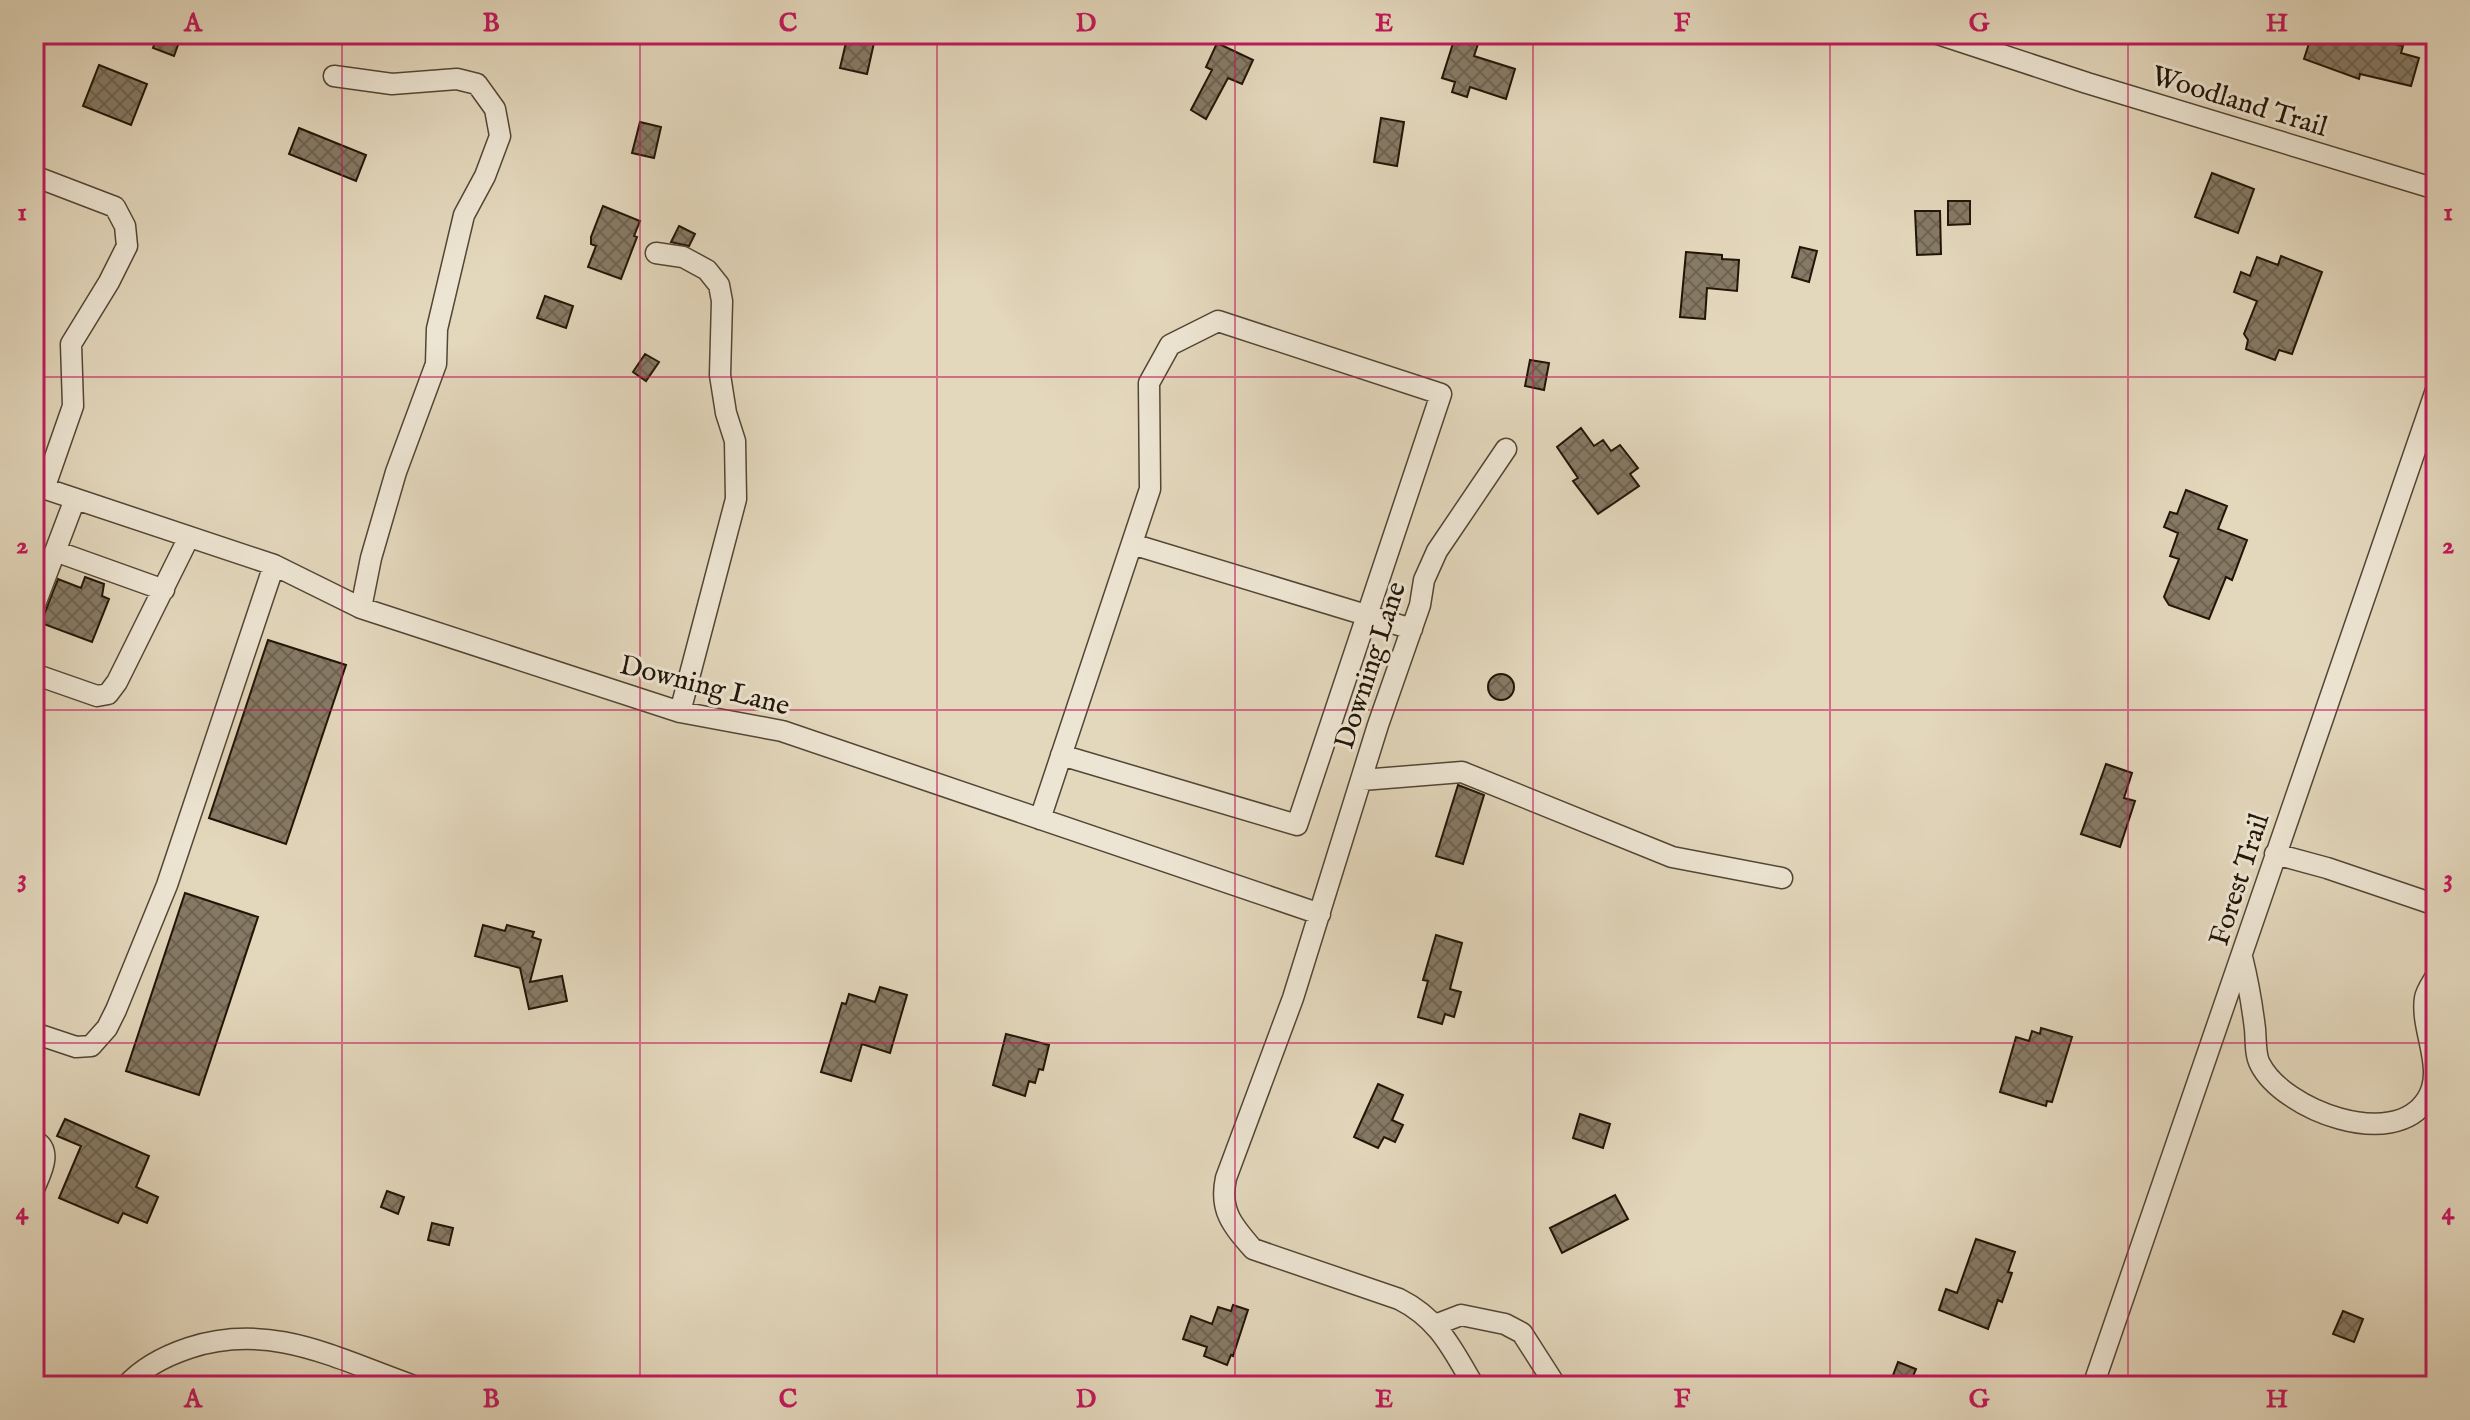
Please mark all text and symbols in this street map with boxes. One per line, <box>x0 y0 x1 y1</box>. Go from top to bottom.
text: A <box>183 7 203 40</box>
text: B <box>482 7 500 40</box>
text: C <box>779 7 798 40</box>
text: D <box>1076 7 1097 40</box>
text: E <box>1375 7 1393 40</box>
text: F <box>1674 7 1691 40</box>
text: G <box>1969 7 1990 40</box>
text: H <box>2266 7 2288 40</box>
street label: Woodland Trail <box>2147 59 2332 146</box>
text: 1 <box>17 196 27 229</box>
text: 1 <box>2443 196 2453 229</box>
text: 2 <box>16 529 28 562</box>
text: 2 <box>2442 529 2454 562</box>
street label: Downing Lane <box>1328 577 1415 754</box>
street label: Downing Lane <box>616 648 793 724</box>
street label: Forest Trail <box>2203 809 2278 950</box>
text: 3 <box>17 862 27 895</box>
text: 3 <box>2443 862 2453 895</box>
text: 4 <box>16 1195 30 1228</box>
text: 4 <box>2442 1195 2456 1228</box>
text: A <box>183 1383 203 1416</box>
text: B <box>482 1383 500 1416</box>
text: C <box>779 1383 798 1416</box>
text: D <box>1076 1383 1097 1416</box>
text: E <box>1375 1383 1393 1416</box>
text: F <box>1674 1383 1691 1416</box>
text: G <box>1969 1383 1990 1416</box>
text: H <box>2266 1383 2288 1416</box>

